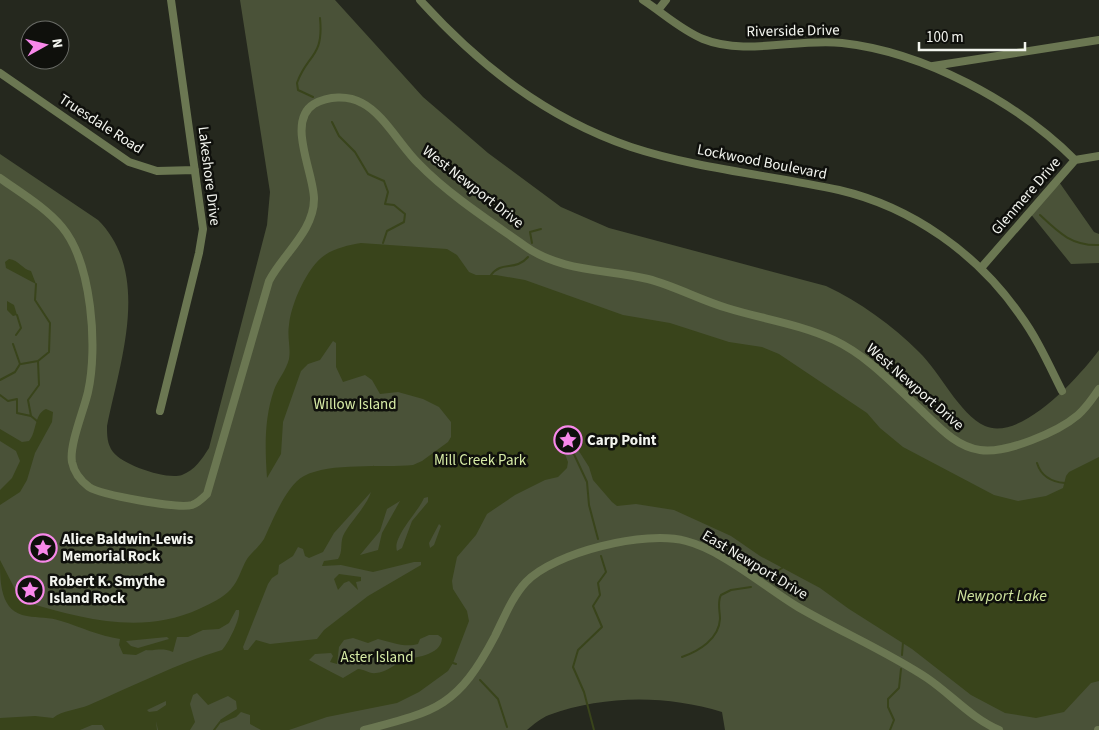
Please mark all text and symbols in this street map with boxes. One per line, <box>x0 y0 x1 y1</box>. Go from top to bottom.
north arrow <box>20 20 70 70</box>
street label: Riverside Drive <box>746 20 840 42</box>
scale bar <box>919 20 1025 52</box>
text: 100 m <box>926 27 964 48</box>
text: N <box>46 37 67 49</box>
street label: Truesdale Road <box>55 89 147 159</box>
street label: Lakeshore Drive <box>192 125 226 227</box>
street label: Lockwood Boulevard <box>695 139 829 185</box>
street label: West Newport Drive <box>418 141 528 233</box>
street label: Glenmere Drive <box>986 153 1066 239</box>
street label: West Newport Drive <box>861 339 969 435</box>
park label: Willow Island <box>313 394 397 415</box>
place icon: Carp Point <box>553 425 583 455</box>
place label: Carp Point <box>587 430 657 451</box>
park label: Mill Creek Park <box>434 450 527 471</box>
street label: East Newport Drive <box>698 525 812 605</box>
place label: Alice Baldwin-Lewis Memorial Rock <box>61 529 194 567</box>
place icon: Alice Baldwin-Lewis Memorial Rock <box>28 533 58 563</box>
place label: Robert K. Smythe Island Rock <box>49 571 165 609</box>
place icon: Robert K. Smythe Island Rock <box>15 575 45 605</box>
water label: Newport Lake <box>957 585 1047 607</box>
park label: Aster Island <box>340 647 414 668</box>

